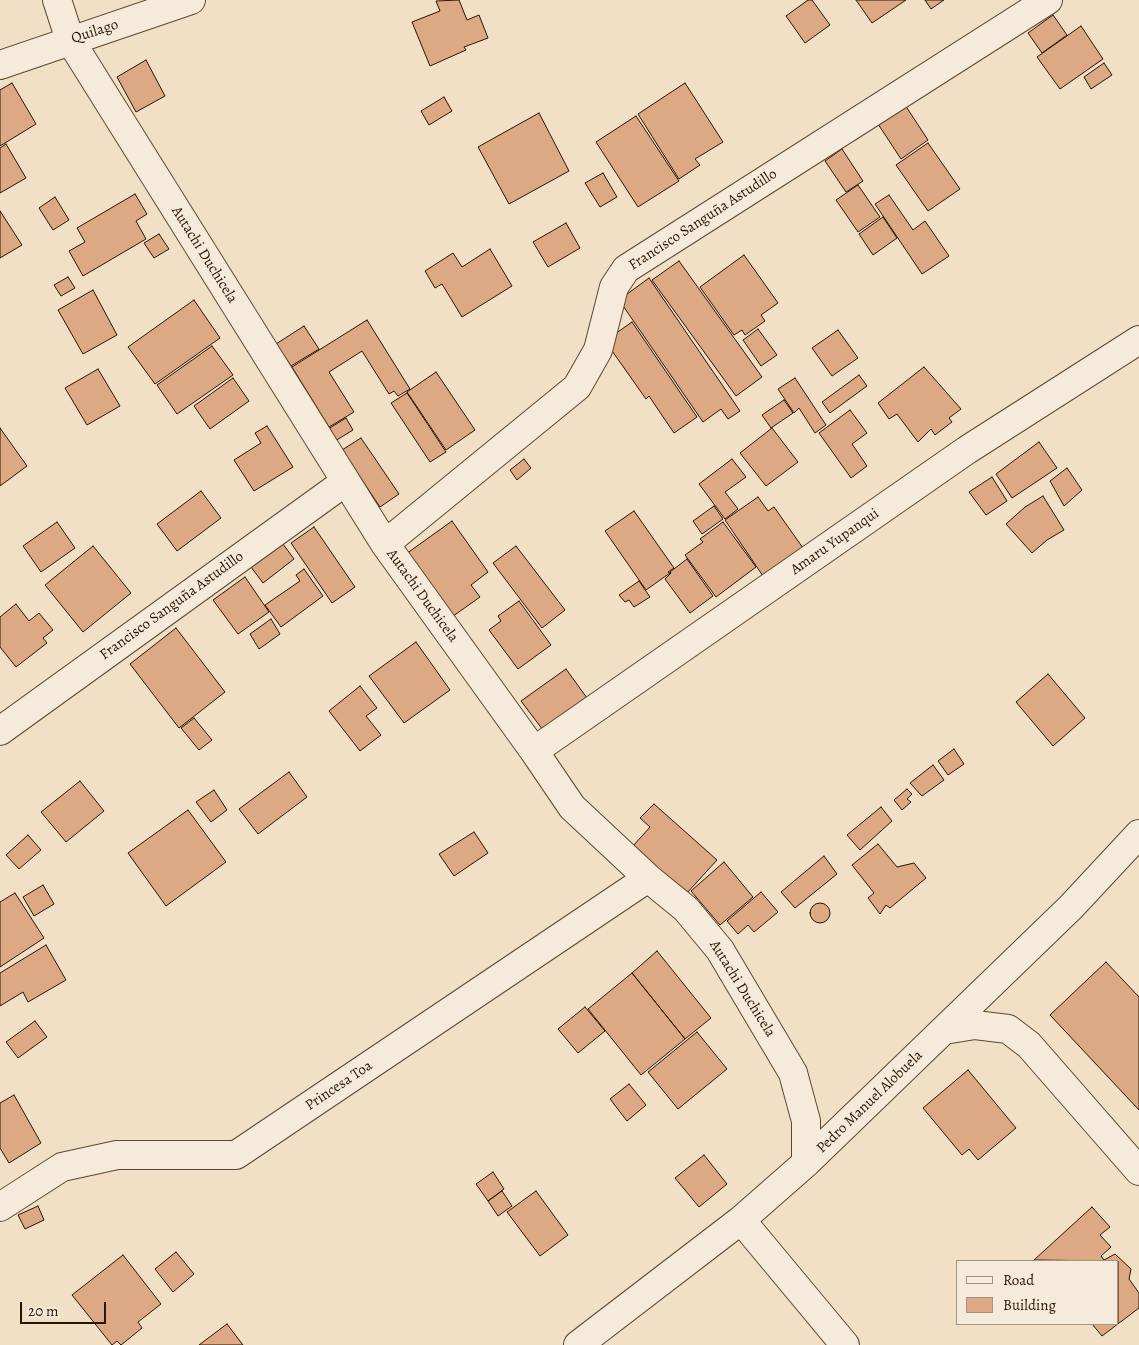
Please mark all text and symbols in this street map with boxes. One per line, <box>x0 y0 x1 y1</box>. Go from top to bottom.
street label: Quilago <box>69 16 121 48</box>
street label: Francisco Sanguña Astudillo <box>625 165 781 275</box>
street label: Autachi Duchicela <box>167 203 241 307</box>
street label: Amaru Yupanqui <box>787 505 883 579</box>
street label: Autachi Duchicela <box>382 546 462 646</box>
street label: Francisco Sanguña Astudillo <box>97 548 247 664</box>
street label: Autachi Duchicela <box>705 937 779 1041</box>
street label: Pedro Manuel Alobuela <box>813 1047 927 1157</box>
street label: Princesa Toa <box>302 1057 376 1115</box>
legend <box>956 1260 1119 1325</box>
text: Road <box>1003 1270 1034 1290</box>
scale bar <box>22 1292 109 1324</box>
text: Building <box>1003 1295 1056 1315</box>
text: 20 m <box>28 1301 59 1321</box>

